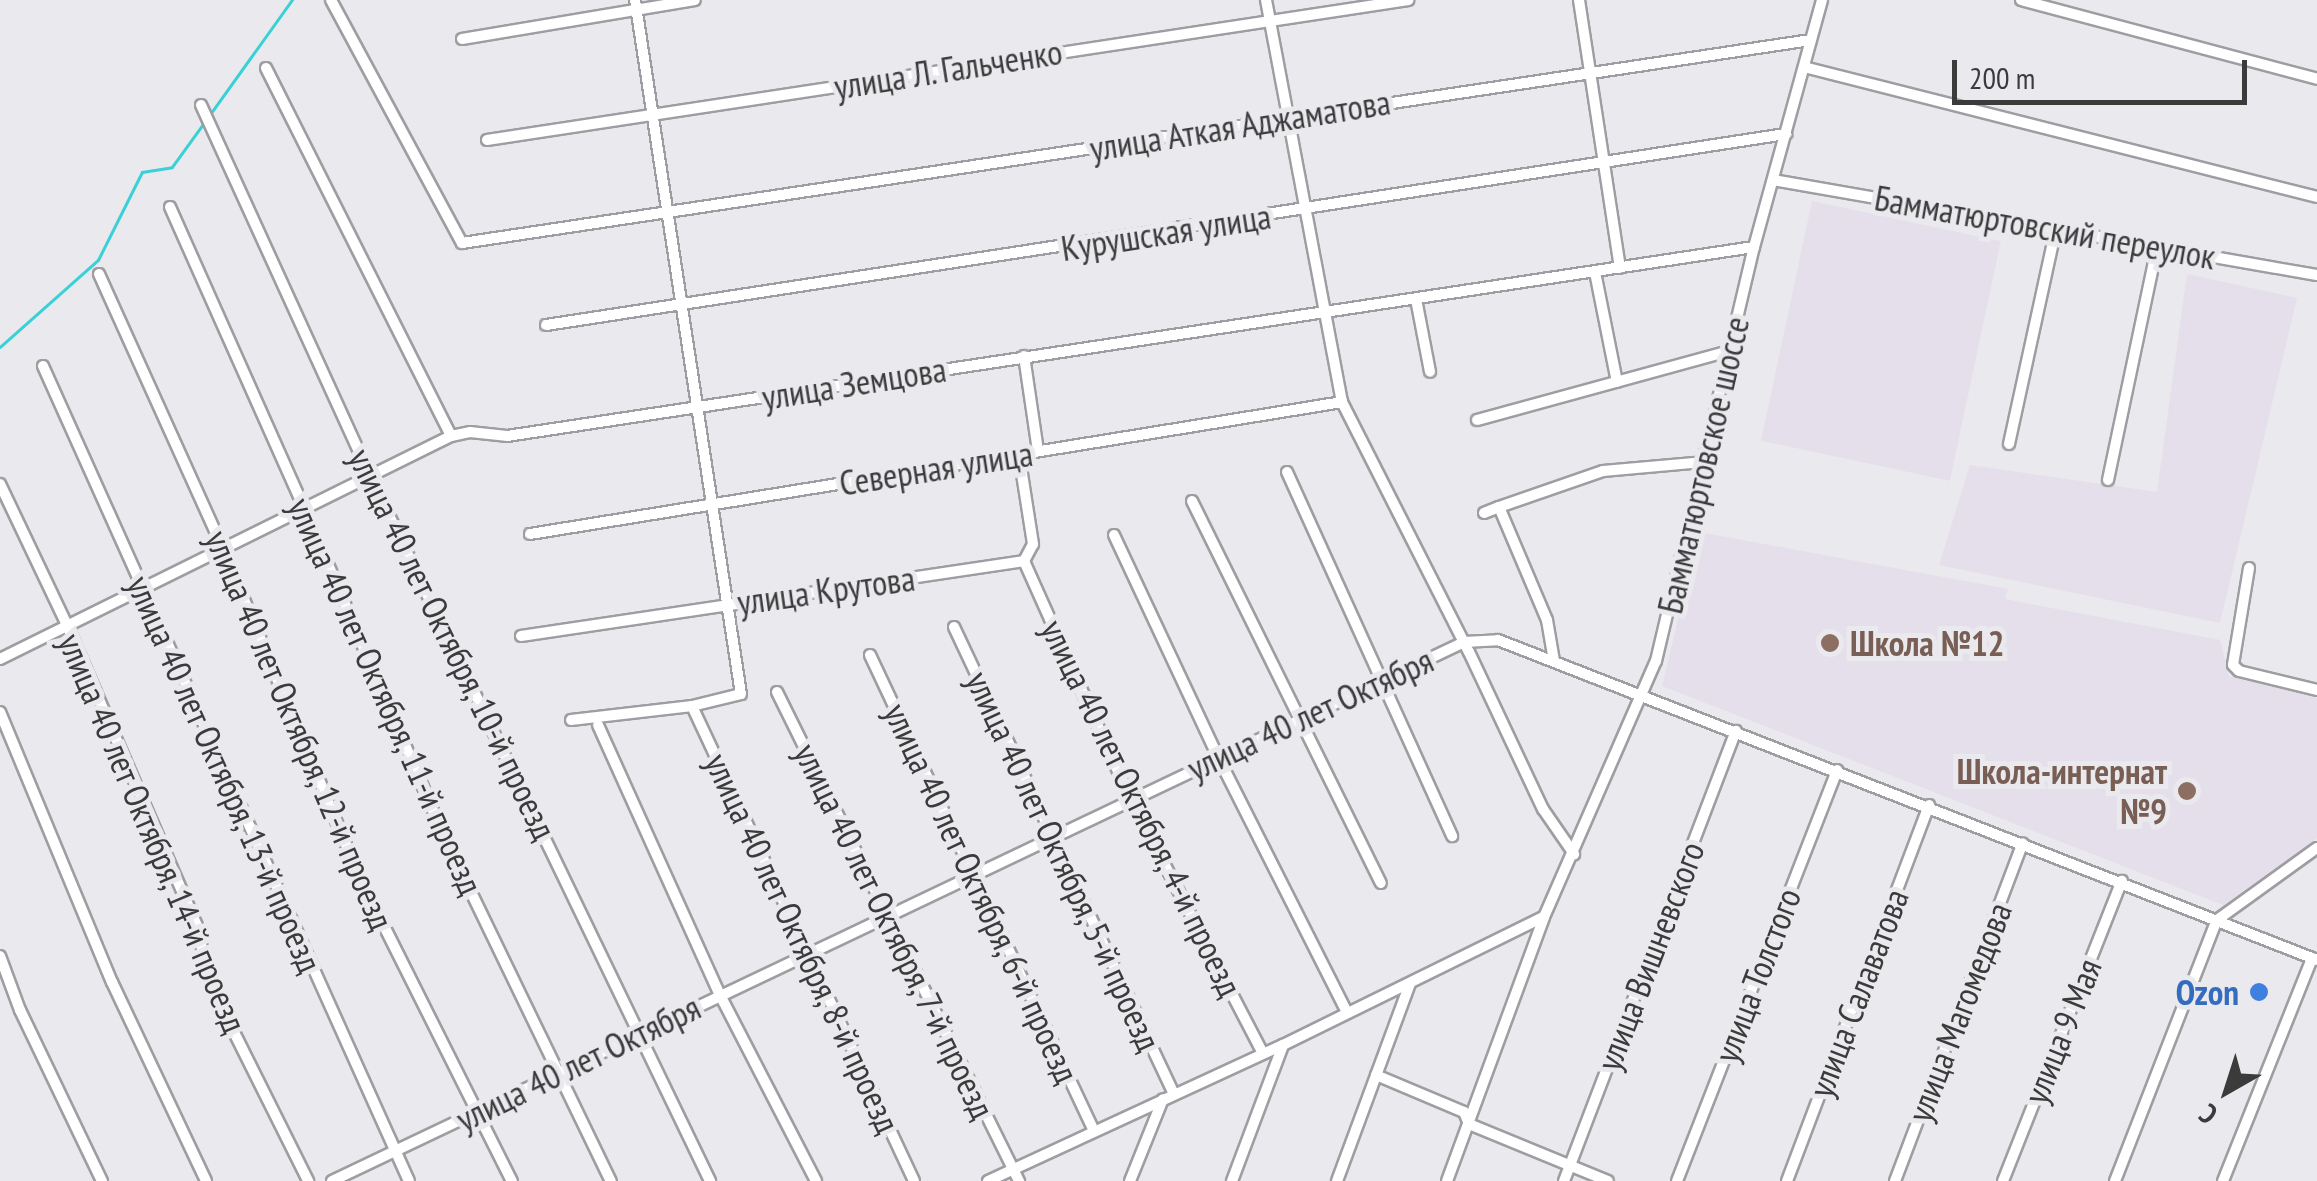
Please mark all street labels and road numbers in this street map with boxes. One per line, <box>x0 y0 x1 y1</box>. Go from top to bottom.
street label: улица Л. Гальченко <box>830 30 1066 108</box>
street label: улица Аткая Аджаматова <box>1086 80 1394 170</box>
street label: Бамматюртовский переулок <box>1872 176 2218 278</box>
street label: Курушская улица <box>1058 195 1274 269</box>
street label: Бамматюртовское шоссе <box>1648 313 1758 617</box>
street label: улица Земцова <box>759 348 949 418</box>
street label: Северная улица <box>836 432 1036 504</box>
street label: улица 40 лет Октября, 10-й проезд <box>339 440 567 848</box>
street label: улица 40 лет Октября, 11-й проезд <box>279 490 493 902</box>
street label: улица 40 лет Октября, 12-й проезд <box>196 523 404 937</box>
street label: улица Крутова <box>735 557 917 623</box>
street label: улица 40 лет Октября, 13-й проезд <box>118 568 332 980</box>
street label: улица 40 лет Октября, 4-й проезд <box>1032 611 1252 1005</box>
street label: улица 40 лет Октября, 14-й проезд <box>49 626 257 1040</box>
street label: улица 40 лет Октября <box>1180 639 1440 789</box>
street label: улица 40 лет Октября, 5-й проезд <box>957 663 1171 1059</box>
street label: улица 40 лет Октября, 6-й проезд <box>875 695 1089 1091</box>
street label: улица 40 лет Октября, 7-й проезд <box>785 735 1005 1127</box>
street label: улица 40 лет Октября, 8-й проезд <box>696 745 910 1141</box>
street label: улица Вишневского <box>1587 836 1713 1076</box>
street label: улица Толстого <box>1704 882 1810 1068</box>
street label: улица Салаватова <box>1799 883 1917 1103</box>
street label: улица Магомедова <box>1898 896 2020 1128</box>
street label: улица 9 Мая <box>2014 953 2110 1109</box>
street label: улица 40 лет Октября <box>449 986 707 1140</box>

